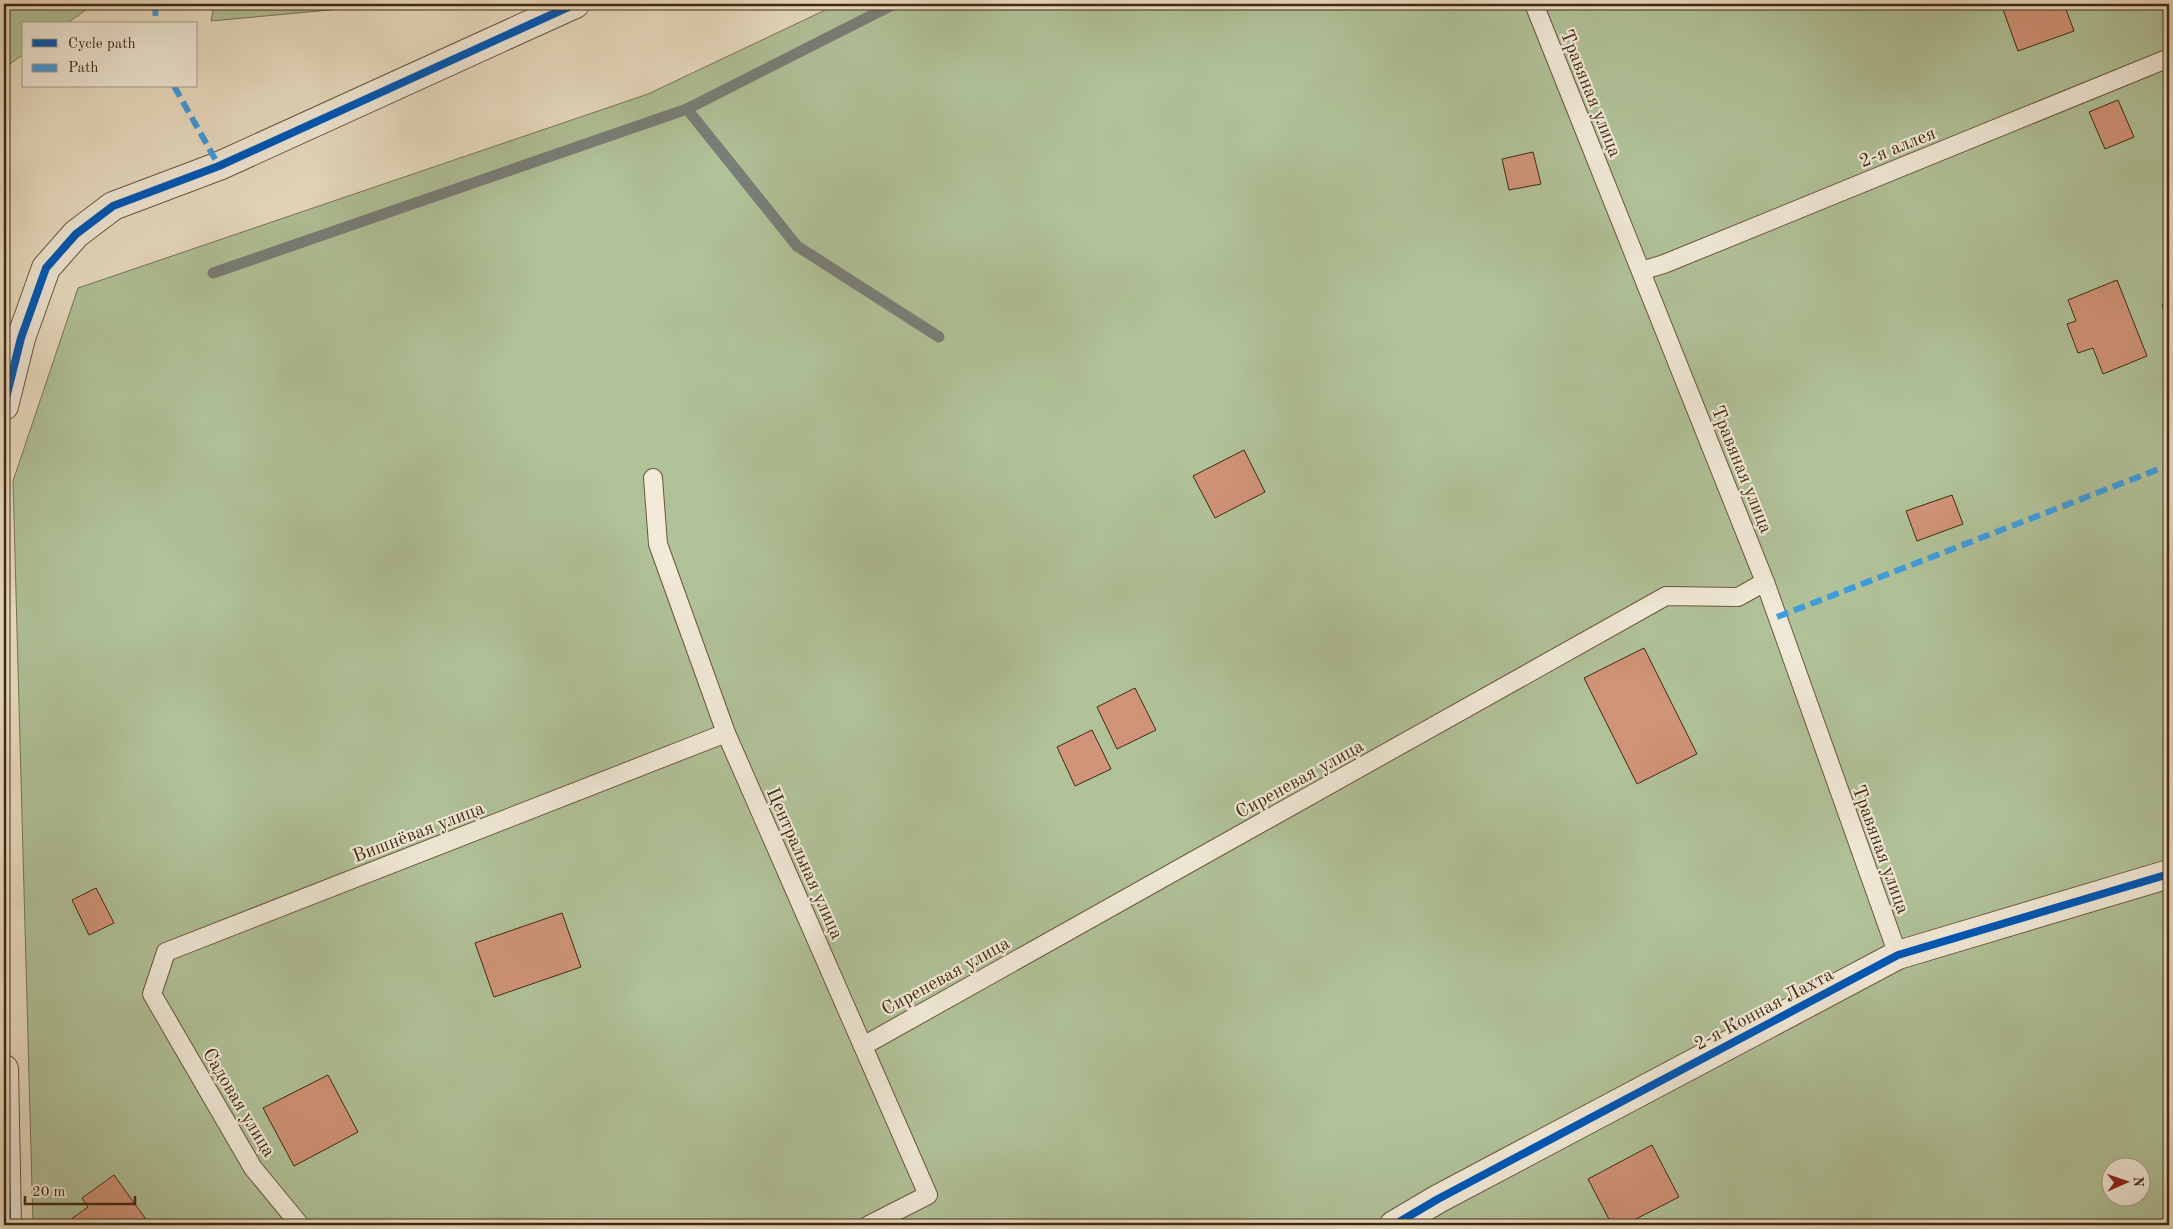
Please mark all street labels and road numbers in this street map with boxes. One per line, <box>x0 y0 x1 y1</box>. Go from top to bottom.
street label: Травяная улица <box>1556 28 1624 161</box>
street label: 2-я аллея <box>1857 124 1939 172</box>
street label: Травяная улица <box>1707 404 1775 537</box>
street label: Сиреневая улица <box>1233 737 1368 823</box>
street label: Травяная улица <box>1848 783 1912 917</box>
street label: Центральная улица <box>762 785 846 943</box>
street label: Вишнёвая улица <box>350 799 488 867</box>
street label: Сиреневая улица <box>879 934 1014 1020</box>
street label: 2-я Конная Лахта <box>1692 965 1837 1055</box>
street label: Садовая улица <box>198 1046 278 1161</box>

